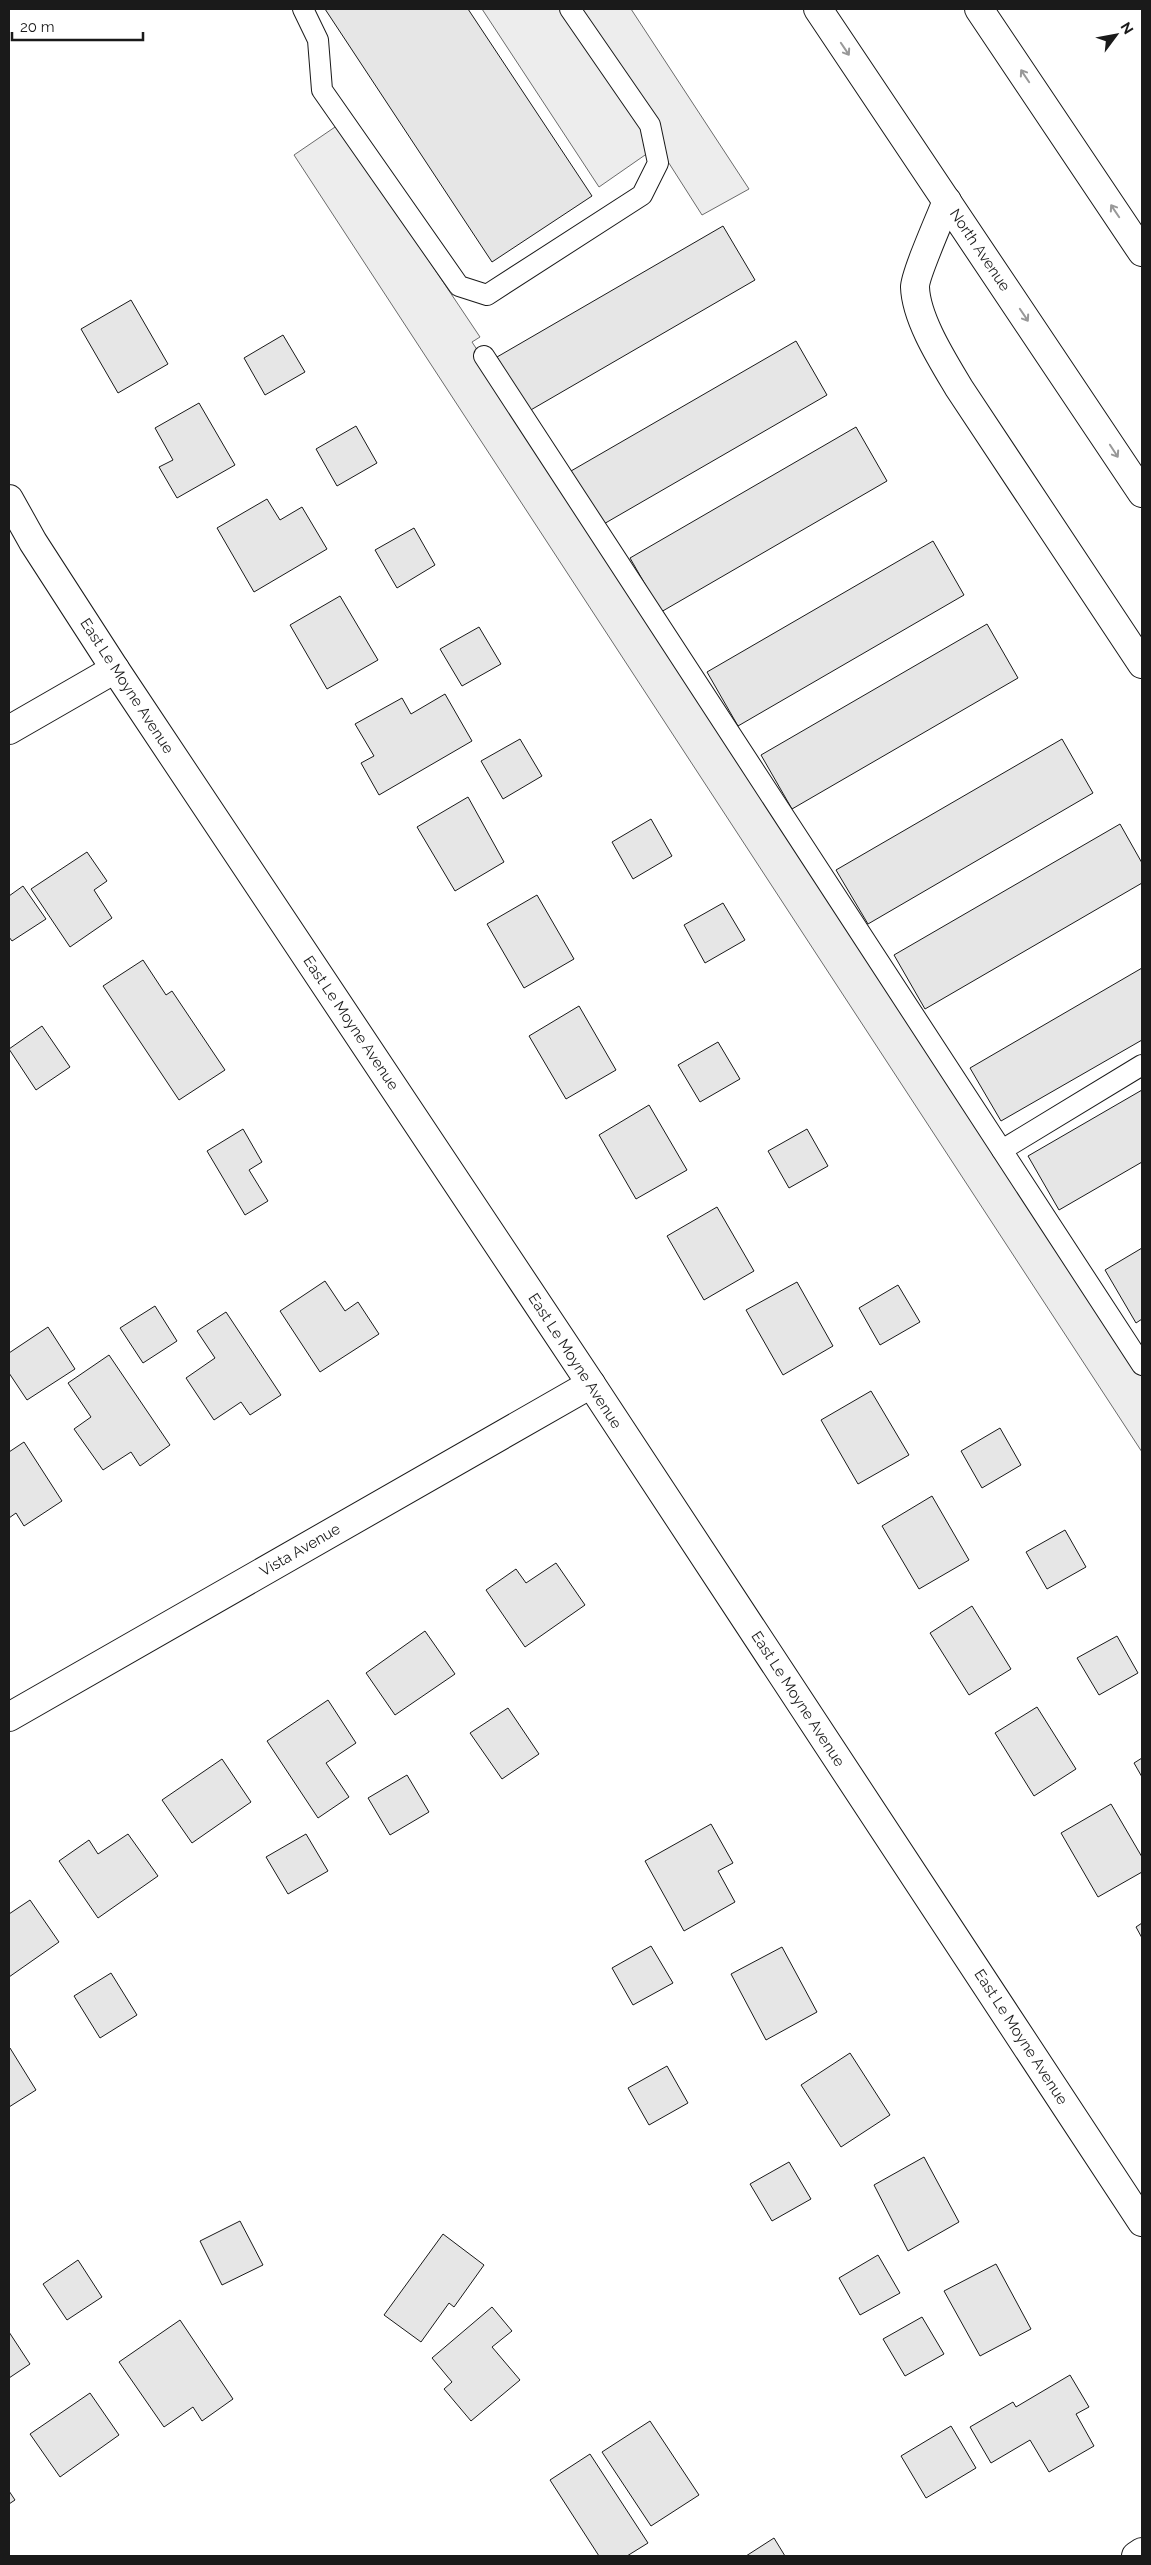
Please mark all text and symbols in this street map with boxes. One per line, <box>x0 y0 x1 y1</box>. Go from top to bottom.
scale bar <box>12 10 144 42</box>
north arrow <box>1091 10 1141 60</box>
text: 20 m <box>20 18 55 36</box>
text: N <box>1117 19 1137 37</box>
one-way arrow <box>840 42 850 56</box>
one-way arrow <box>1019 69 1030 83</box>
one-way arrow <box>1110 204 1120 218</box>
street label: North Avenue <box>946 205 1014 295</box>
one-way arrow <box>1019 308 1029 322</box>
one-way arrow <box>1110 443 1120 457</box>
street label: East Le Moyne Avenue <box>76 615 178 757</box>
street label: East Le Moyne Avenue <box>299 953 403 1094</box>
street label: East Le Moyne Avenue <box>524 1290 626 1432</box>
street label: Vista Avenue <box>257 1520 344 1580</box>
street label: East Le Moyne Avenue <box>747 1628 849 1770</box>
street label: East Le Moyne Avenue <box>970 1966 1072 2108</box>

